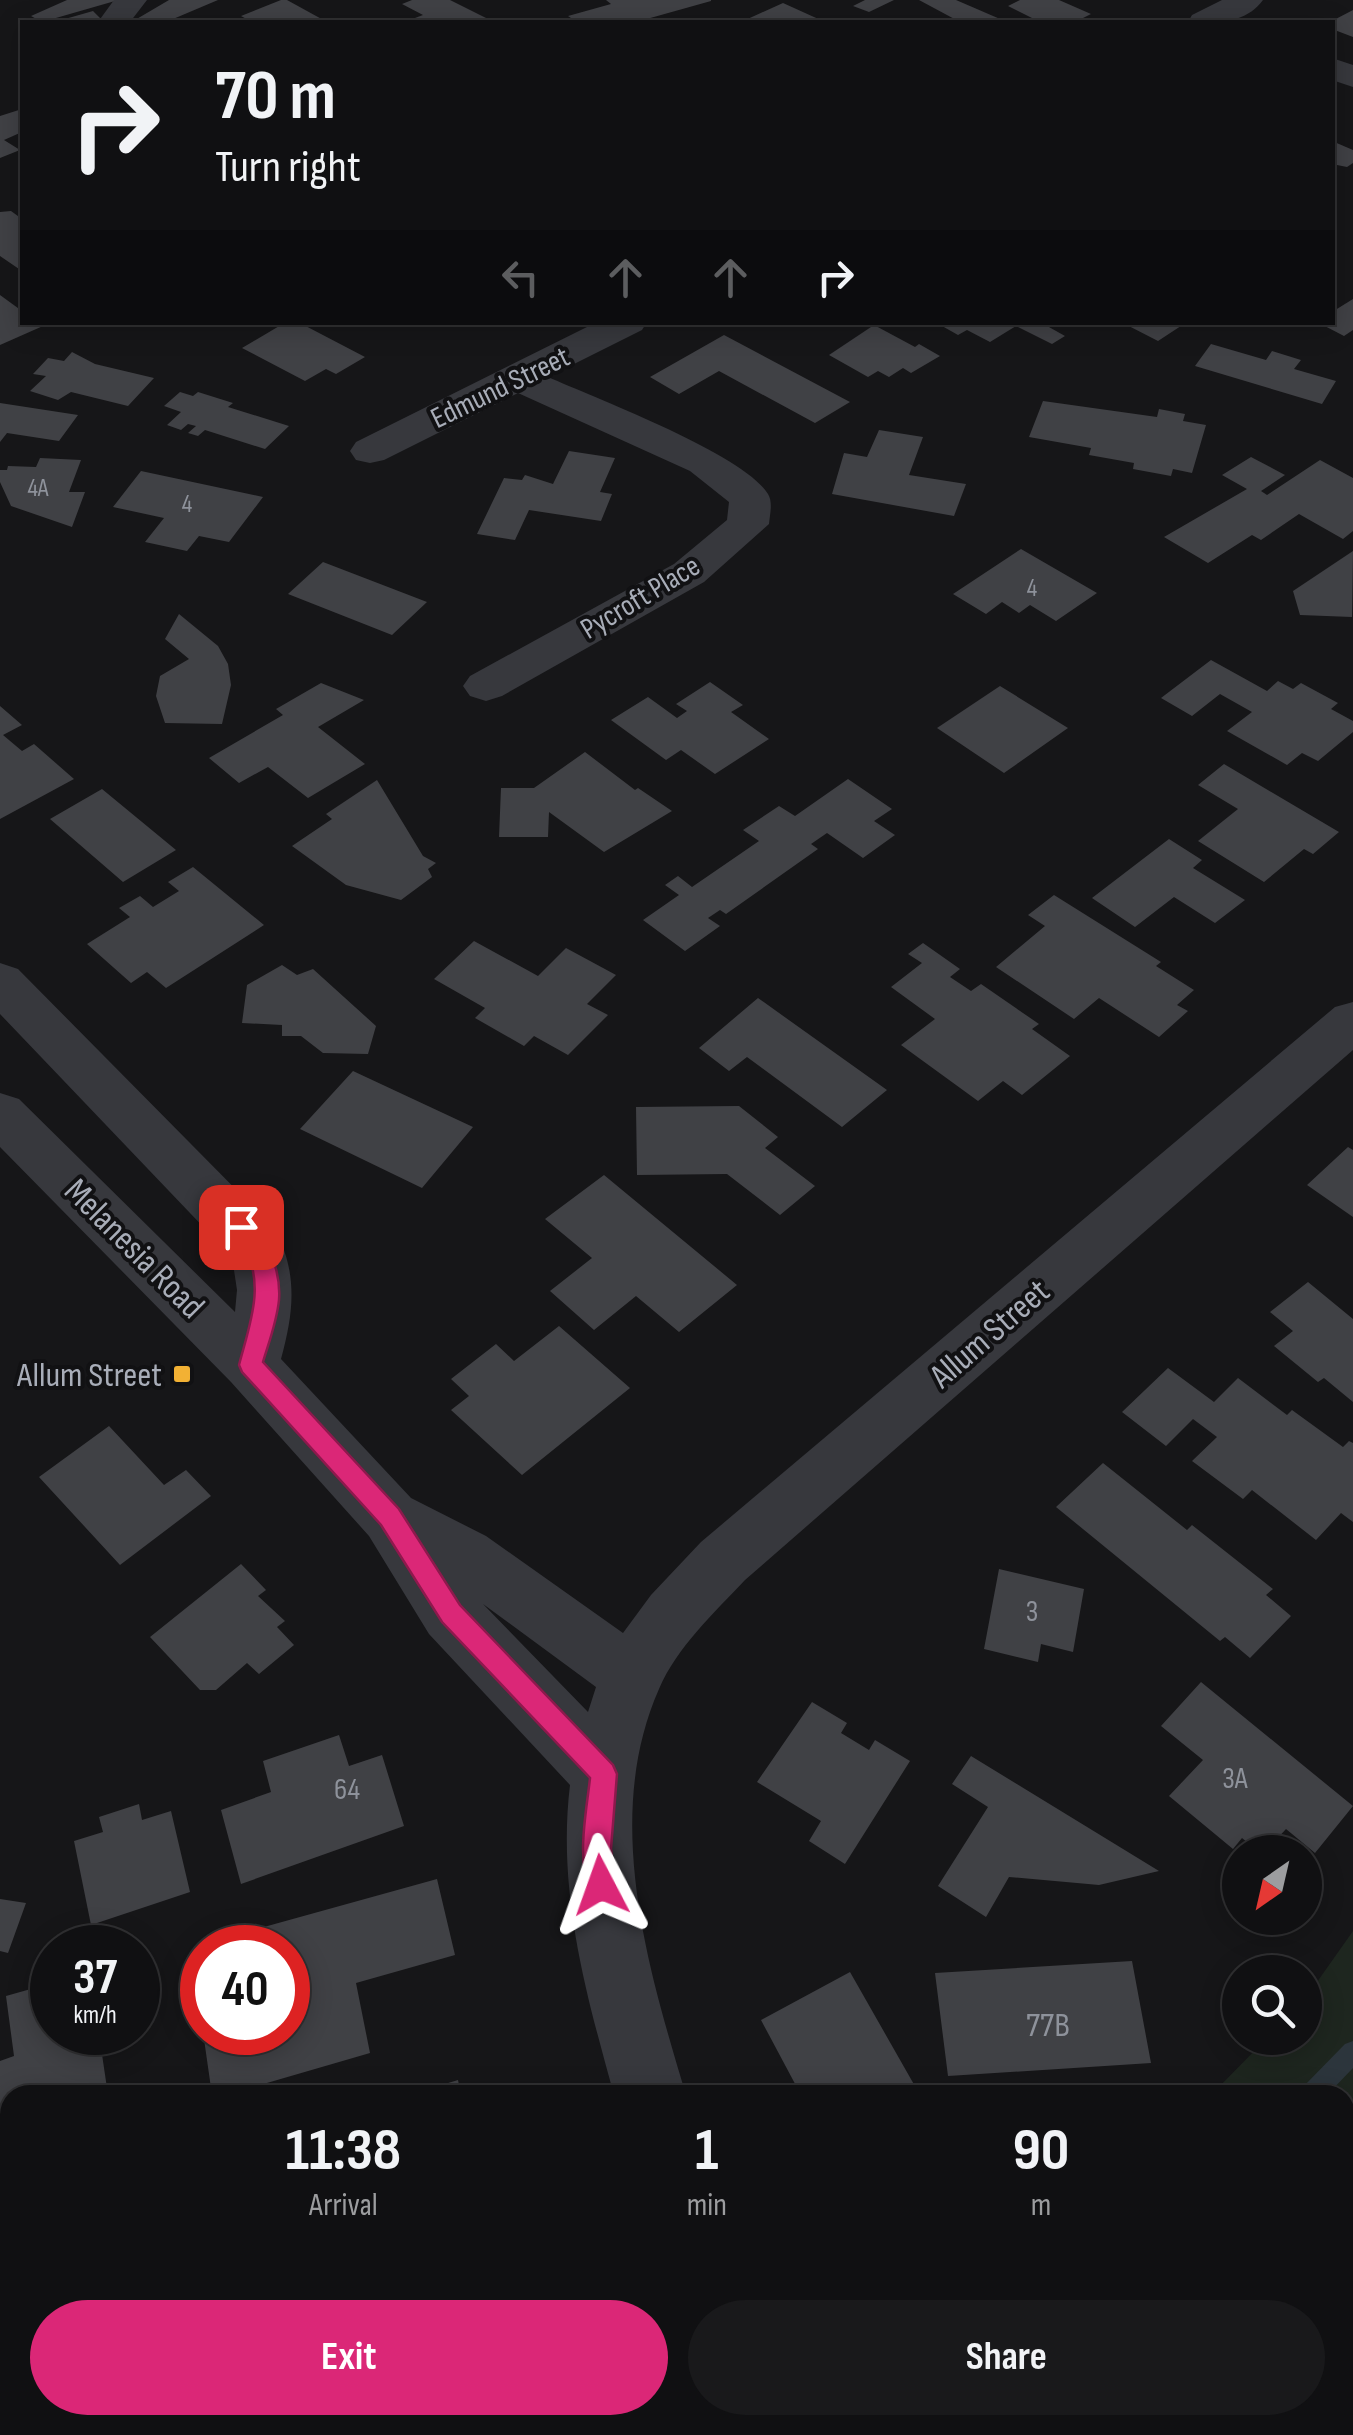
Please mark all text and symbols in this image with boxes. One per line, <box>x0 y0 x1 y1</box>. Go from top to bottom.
text: 70 m <box>215 55 336 139</box>
icon: right <box>50 60 180 190</box>
text: Turn right <box>215 140 361 195</box>
icon: left <box>493 250 548 305</box>
icon: ahead <box>598 250 653 305</box>
icon: ahead <box>703 250 758 305</box>
icon: right <box>808 250 863 305</box>
street label: Edmund Street <box>425 339 576 437</box>
house number: 4A <box>27 473 49 504</box>
house number: 4 <box>182 489 192 520</box>
street label: Pycroft Place <box>574 548 707 648</box>
house number: 4 <box>1027 573 1037 604</box>
street label: Melanesia Road <box>55 1170 213 1328</box>
pin <box>199 1185 284 1270</box>
icon: arrive <box>214 1200 269 1255</box>
street label: Allum Street <box>920 1270 1059 1399</box>
place label: Allum Street <box>16 1354 162 1397</box>
marker: Allum Street <box>171 1363 193 1385</box>
house number: 3 <box>1026 1594 1038 1630</box>
house number: 3A <box>1222 1761 1248 1797</box>
house number: 64 <box>334 1772 360 1808</box>
position arrow <box>549 1833 653 1937</box>
north arrow <box>1222 1835 1322 1935</box>
map controls <box>1222 1835 1322 2055</box>
speed limit sign: 40 <box>180 1925 310 2055</box>
text: 37 <box>73 1948 117 2008</box>
button: search <box>1222 1955 1322 2055</box>
text: km/h <box>73 2000 117 2031</box>
house number: 77B <box>1026 2004 1070 2047</box>
text: 11:38 <box>286 2115 401 2187</box>
text: 1 <box>695 2115 719 2187</box>
text: 90 <box>1012 2115 1069 2187</box>
text: Arrival <box>309 2186 378 2225</box>
text: min <box>687 2186 727 2225</box>
text: m <box>1031 2186 1051 2225</box>
button: Exit <box>30 2300 668 2415</box>
button: Share <box>688 2300 1325 2415</box>

